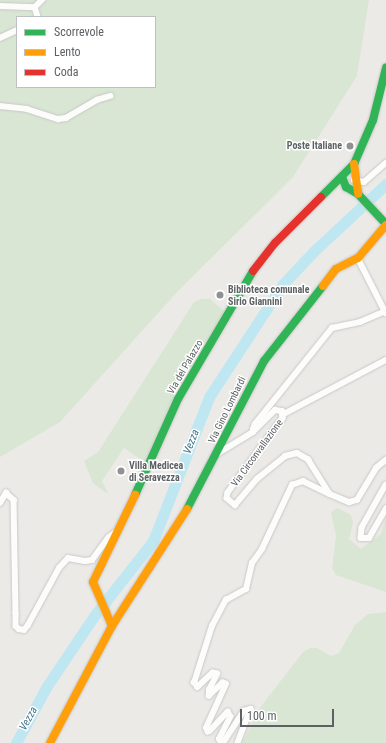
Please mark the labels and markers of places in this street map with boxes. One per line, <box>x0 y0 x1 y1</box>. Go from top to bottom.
place label: Poste Italiane <box>287 140 342 152</box>
marker: Poste Italiane <box>345 141 355 151</box>
place label: Biblioteca comunale Sirio Giannini <box>228 283 309 306</box>
marker: Biblioteca comunale Sirio Giannini <box>215 290 225 300</box>
place label: Villa Medicea di Seravezza <box>129 459 183 482</box>
marker: Villa Medicea di Seravezza <box>116 466 126 476</box>

